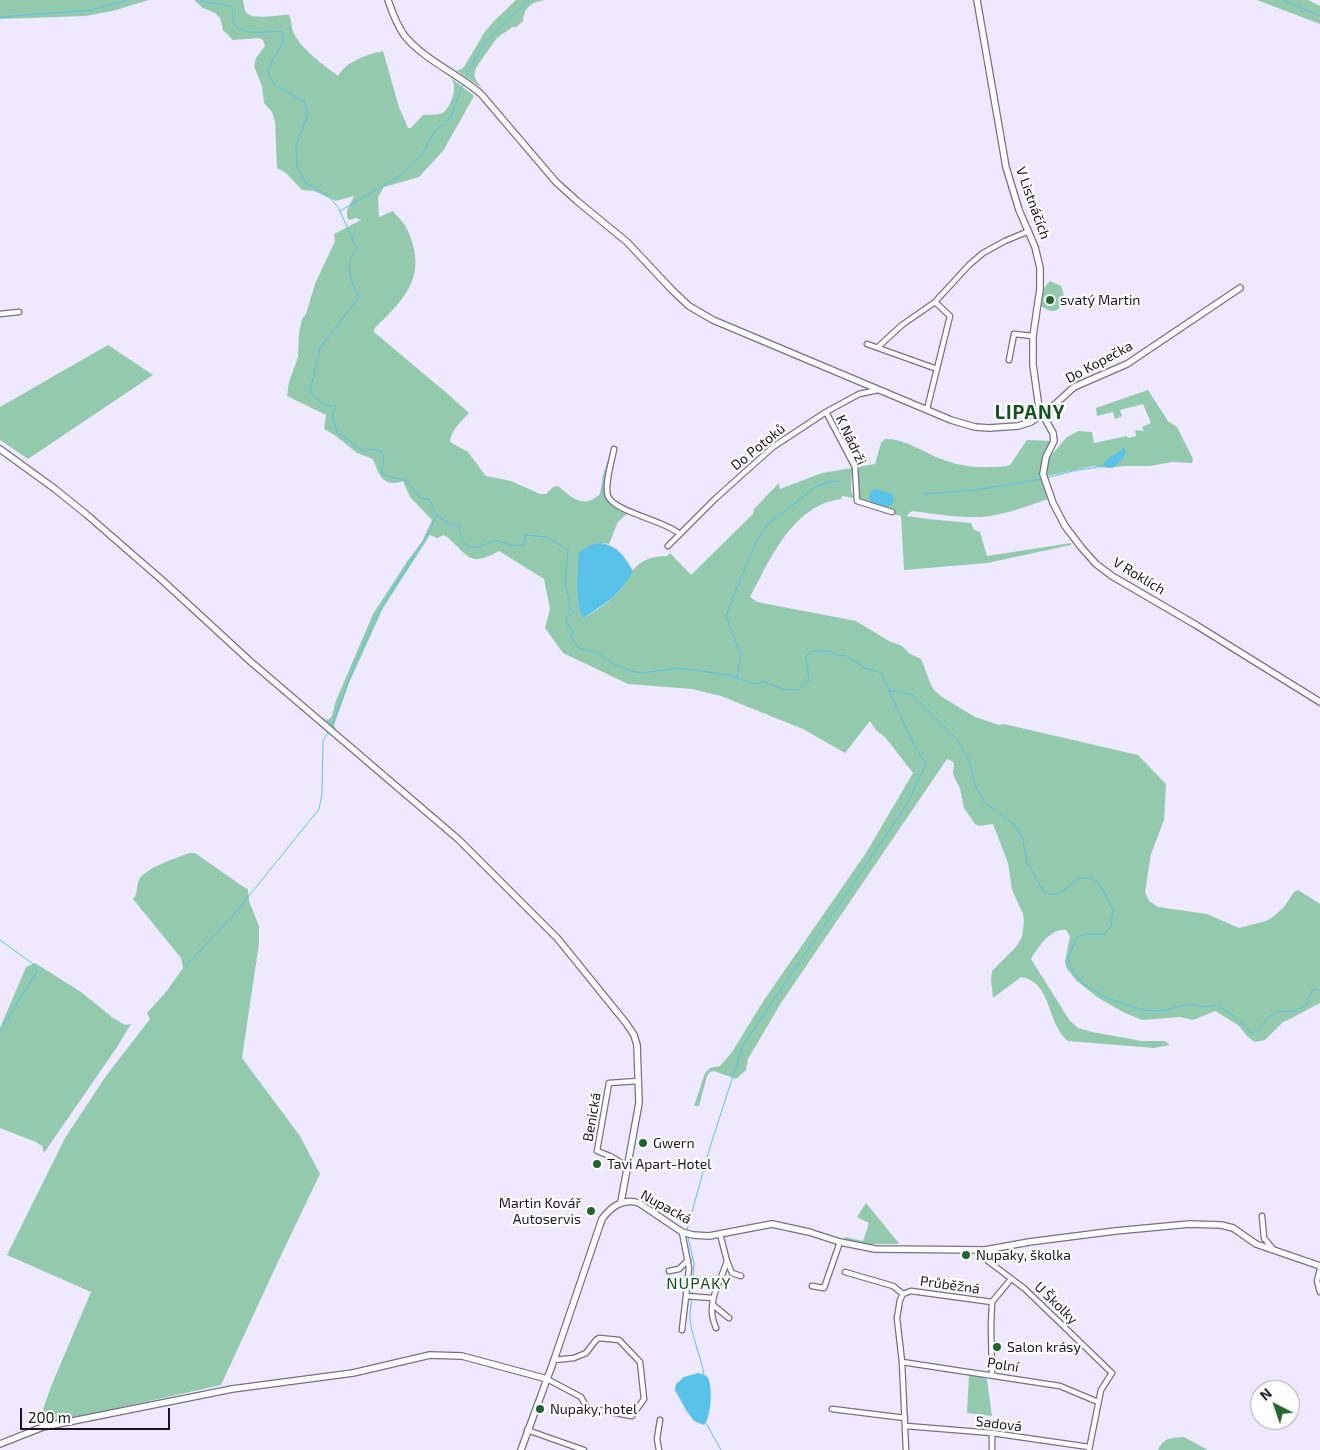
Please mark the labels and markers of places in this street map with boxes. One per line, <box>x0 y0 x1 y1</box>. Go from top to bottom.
place label: svatý Martin <box>1060 292 1140 308</box>
marker: svatý Martin <box>1044 294 1056 306</box>
place label: Gwern <box>653 1135 695 1151</box>
marker: Gwern <box>637 1137 649 1149</box>
place label: Tavi Apart-Hotel <box>607 1156 712 1172</box>
marker: Tavi Apart-Hotel <box>591 1158 603 1170</box>
place label: Martin Kovář Autoservis <box>499 1195 581 1228</box>
marker: Martin Kovář Autoservis <box>585 1205 597 1217</box>
place label: Nupaky, školka <box>976 1247 1071 1263</box>
marker: Nupaky, školka <box>960 1249 972 1261</box>
place label: Salon krásy <box>1007 1339 1081 1355</box>
marker: Salon krásy <box>991 1341 1003 1353</box>
place label: Nupaky, hotel <box>550 1401 637 1417</box>
marker: Nupaky, hotel <box>534 1403 546 1415</box>

